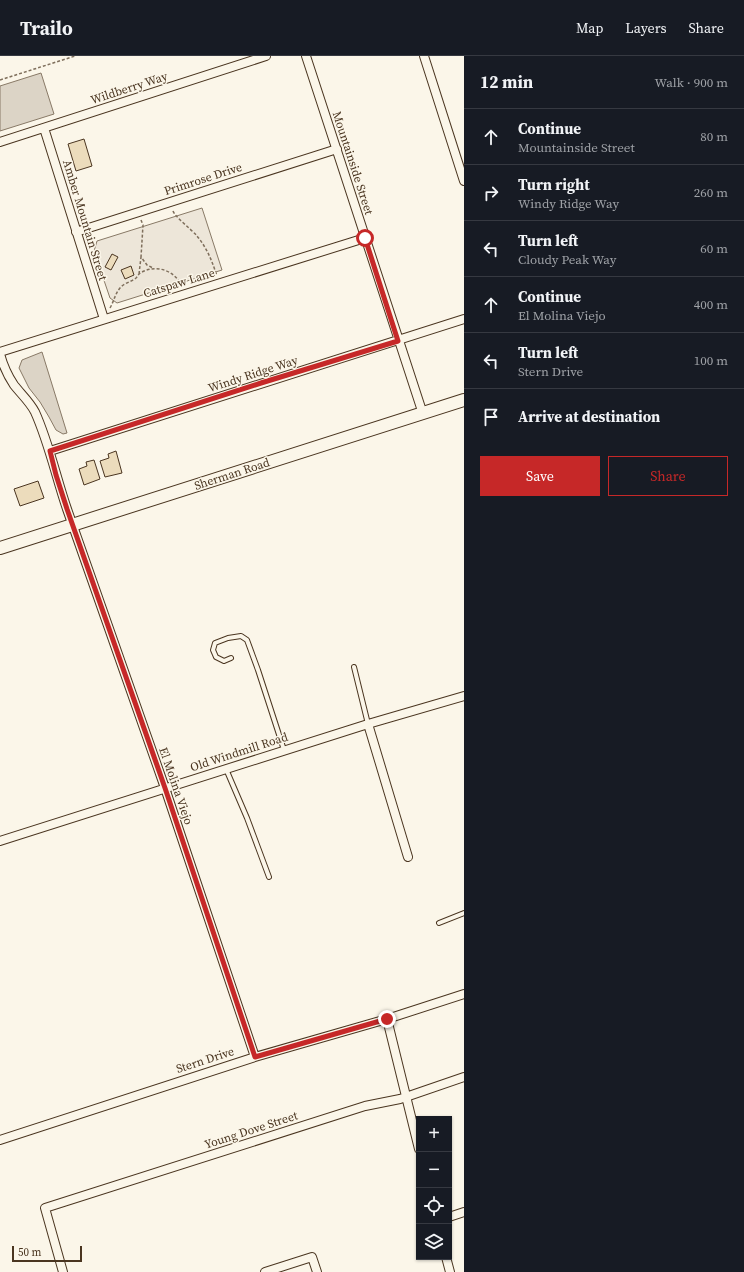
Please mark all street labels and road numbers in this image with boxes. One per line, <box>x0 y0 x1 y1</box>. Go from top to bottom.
street label: Wildberry Way <box>88 68 170 108</box>
street label: Mountainside Street <box>329 109 377 217</box>
street label: Amber Mountain Street <box>59 158 111 282</box>
street label: Primrose Drive <box>162 159 244 199</box>
street label: Catspaw Lane <box>141 265 217 301</box>
street label: Windy Ridge Way <box>206 352 301 396</box>
street label: Sherman Road <box>192 454 272 494</box>
street label: Old Windmill Road <box>188 729 290 775</box>
street label: El Molina Viejo <box>155 745 197 827</box>
street label: Stern Drive <box>174 1043 236 1077</box>
street label: Young Dove Street <box>202 1107 300 1153</box>

